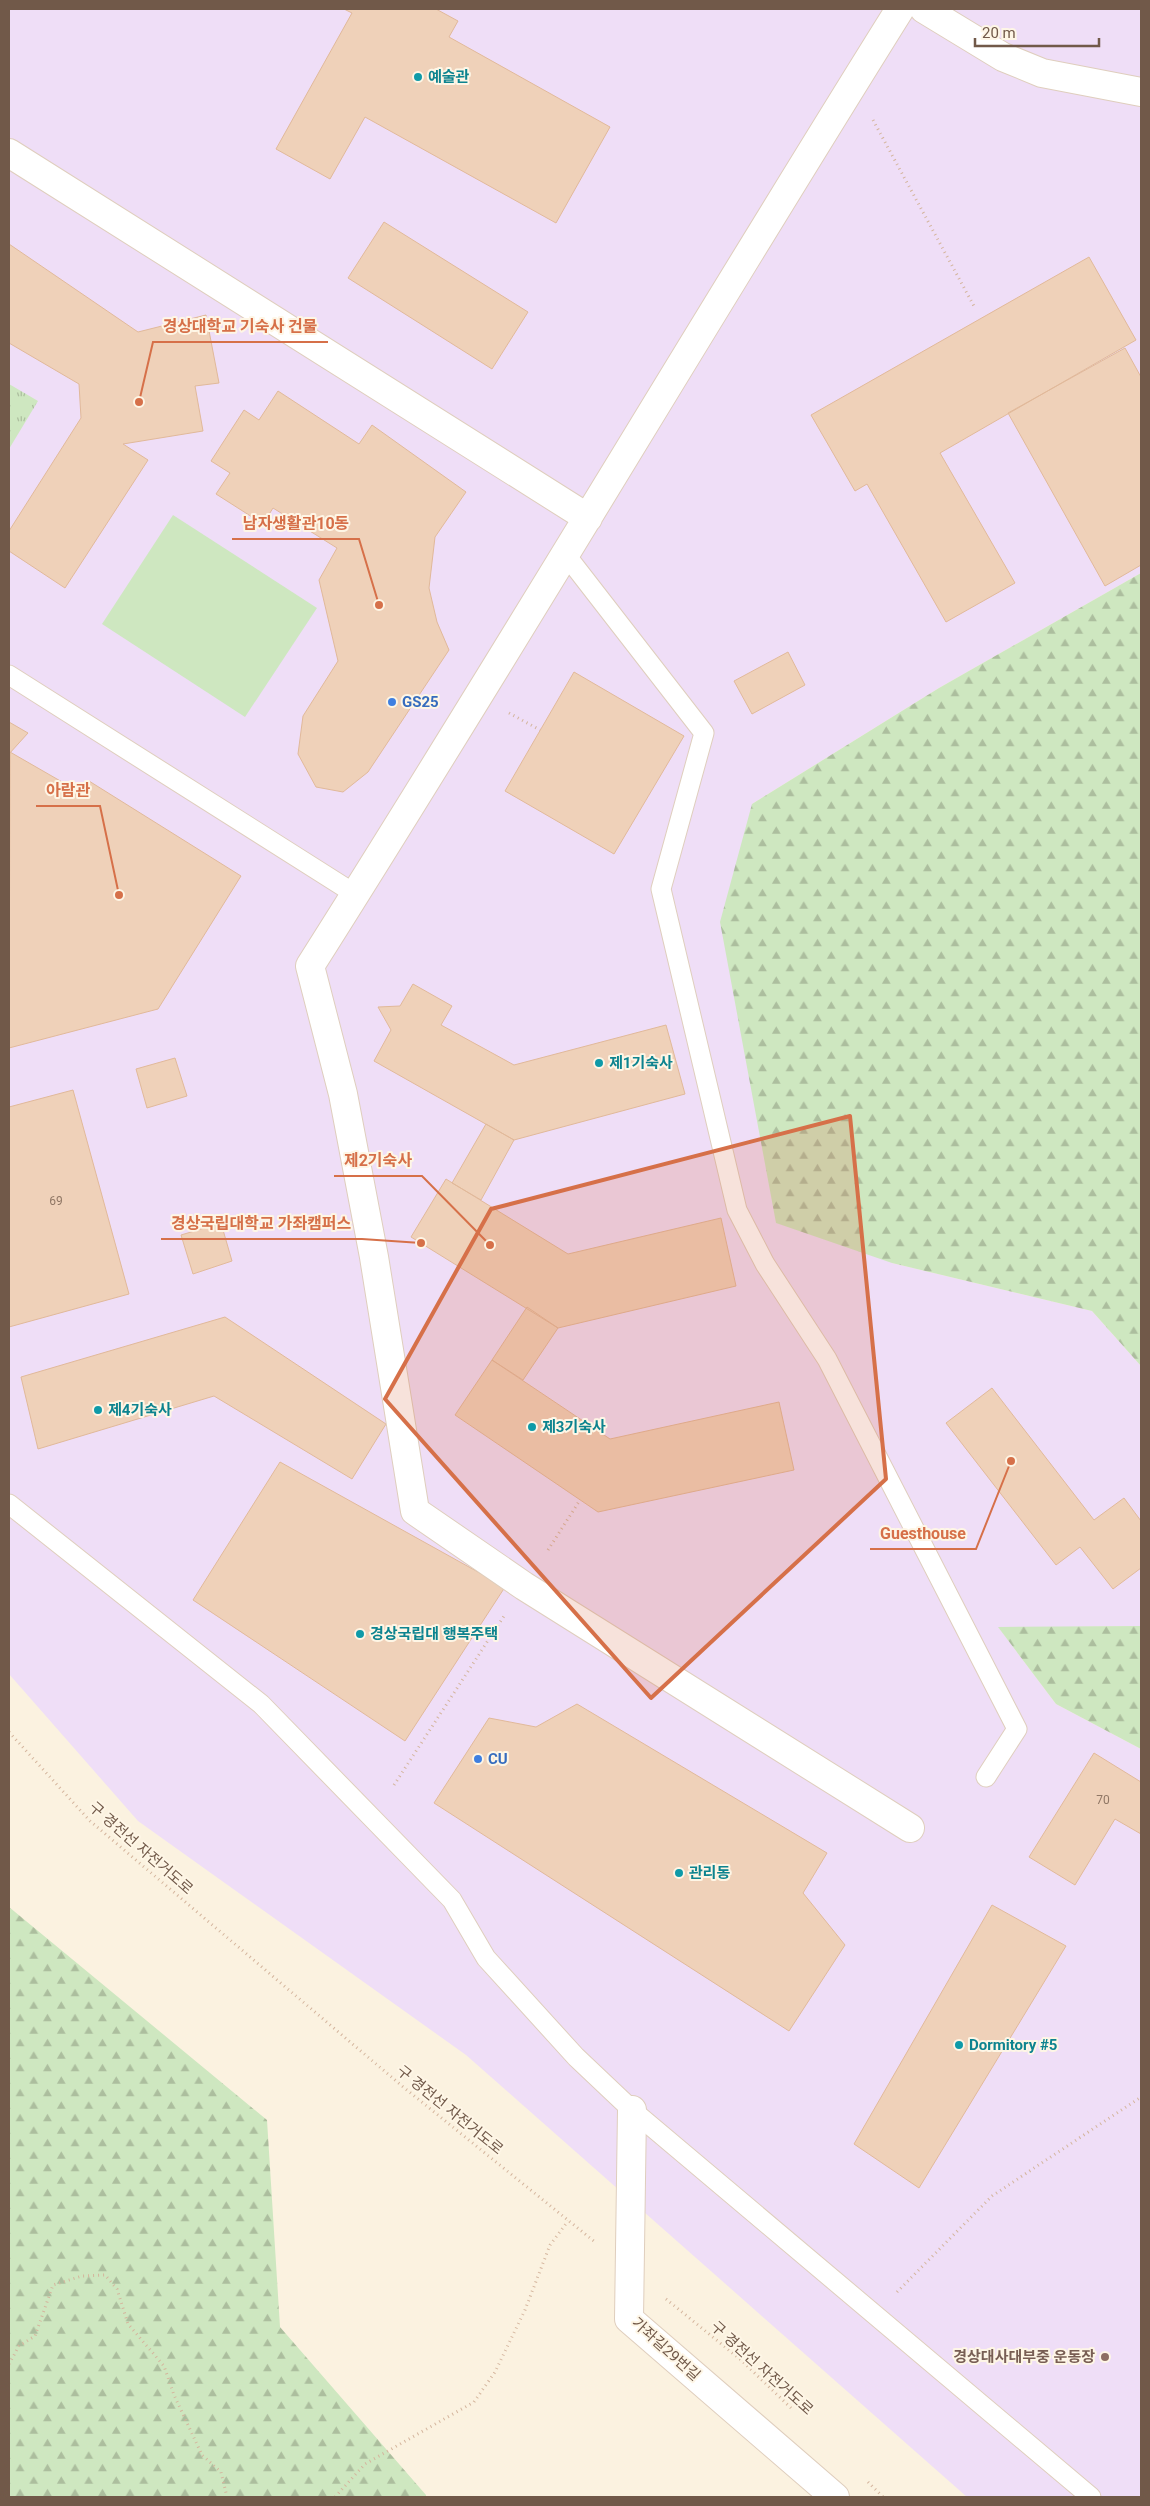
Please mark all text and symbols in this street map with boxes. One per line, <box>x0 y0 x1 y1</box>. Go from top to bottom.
scale bar <box>975 15 1099 47</box>
text: 20 m <box>982 24 1016 42</box>
place label: 예술관 <box>428 68 470 86</box>
marker: 예술관 <box>412 71 424 83</box>
callout: 경상대학교 기숙사 건물 <box>153 311 328 342</box>
text: 경상대학교 기숙사 건물 <box>162 317 318 336</box>
callout: 남자생활관10동 <box>232 508 359 539</box>
text: 남자생활관10동 <box>243 514 349 533</box>
place label: GS25 <box>402 693 439 711</box>
marker: GS25 <box>386 696 398 708</box>
callout: 아람관 <box>36 775 100 806</box>
text: 아람관 <box>46 781 90 800</box>
place label: 제1기숙사 <box>609 1054 673 1072</box>
marker: 제1기숙사 <box>593 1057 605 1069</box>
callout: 제2기숙사 <box>334 1145 422 1176</box>
text: 제2기숙사 <box>344 1151 412 1170</box>
house number: 69 <box>49 1194 63 1208</box>
callout: 경상국립대학교 가좌캠퍼스 <box>161 1208 362 1239</box>
text: 경상국립대학교 가좌캠퍼스 <box>171 1214 352 1233</box>
place label: 제4기숙사 <box>108 1401 172 1419</box>
marker: 제4기숙사 <box>92 1404 104 1416</box>
place label: 제3기숙사 <box>542 1418 606 1436</box>
marker: 제3기숙사 <box>526 1421 538 1433</box>
callout: Guesthouse <box>870 1518 976 1549</box>
text: Guesthouse <box>880 1524 966 1543</box>
place label: 경상국립대 행복주택 <box>370 1625 498 1643</box>
marker: 경상국립대 행복주택 <box>354 1628 366 1640</box>
place label: CU <box>488 1750 508 1768</box>
marker: CU <box>472 1753 484 1765</box>
house number: 70 <box>1096 1793 1110 1807</box>
street label: 구 경전선 자전거도로 <box>85 1798 197 1898</box>
place label: 관리동 <box>689 1864 731 1882</box>
marker: 관리동 <box>673 1867 685 1879</box>
place label: Dormitory #5 <box>969 2036 1057 2054</box>
marker: Dormitory #5 <box>953 2039 965 2051</box>
street label: 구 경전선 자전거도로 <box>393 2062 507 2158</box>
street label: 가좌길29번길 <box>628 2314 704 2384</box>
street label: 구 경전선 자전거도로 <box>707 2317 817 2419</box>
place label: 경상대사대부중 운동장 <box>953 2348 1095 2366</box>
marker: 경상대사대부중 운동장 <box>1099 2351 1111 2363</box>

